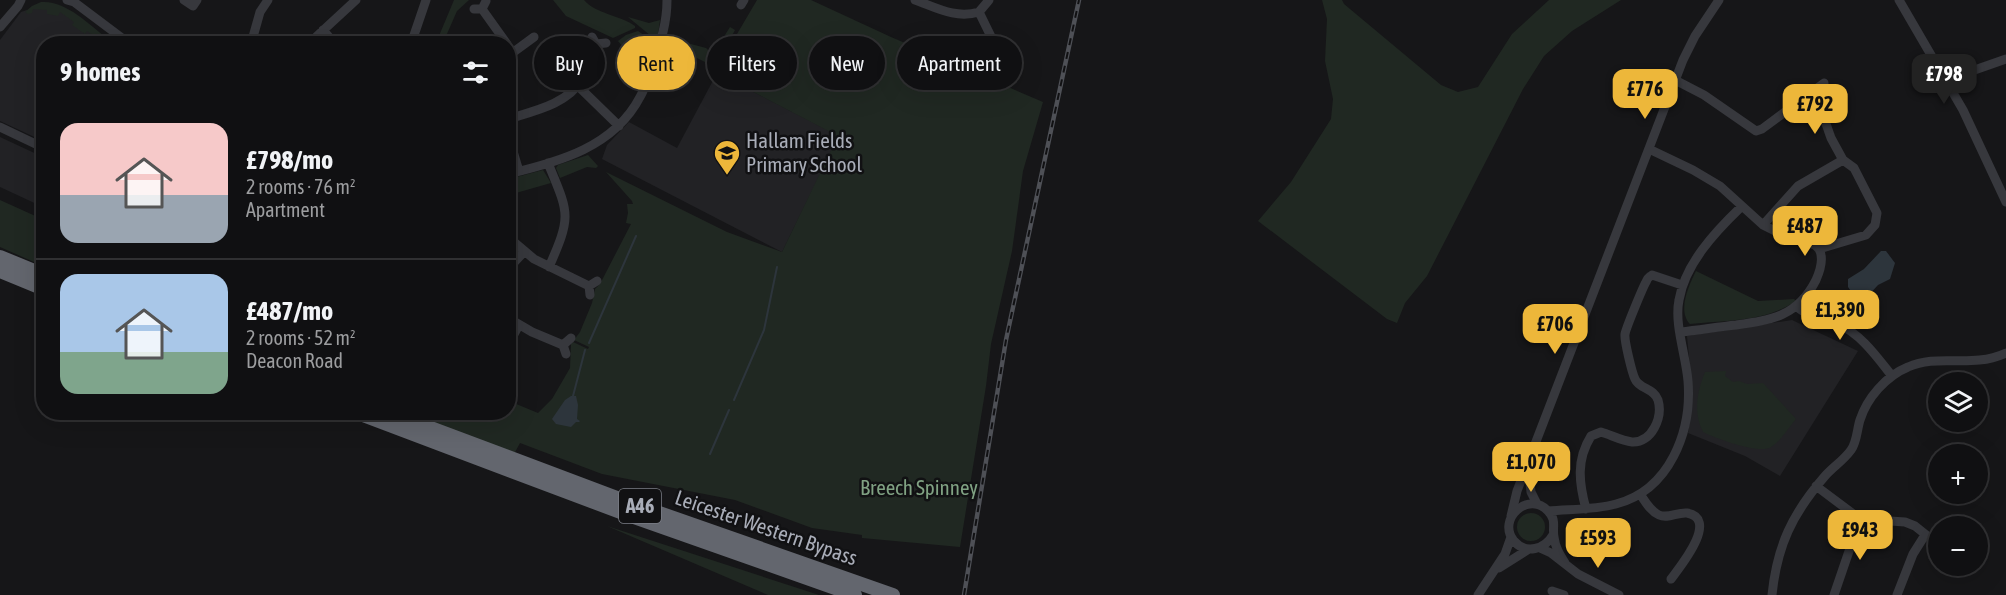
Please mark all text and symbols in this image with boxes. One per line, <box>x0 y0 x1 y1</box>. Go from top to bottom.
chip: Buy <box>534 36 605 90</box>
chip: Rent <box>617 36 695 90</box>
chip: Filters <box>707 36 797 90</box>
chip: New <box>809 36 885 90</box>
chip: Apartment <box>897 36 1022 90</box>
pin: £798 <box>1908 54 1980 105</box>
icon: filters <box>459 56 492 89</box>
text: 9 homes <box>60 57 140 87</box>
text: £798 <box>1926 62 1962 85</box>
pin: £776 <box>1609 69 1681 120</box>
text: £776 <box>1627 77 1663 100</box>
pin: £792 <box>1779 84 1851 135</box>
text: £792 <box>1797 92 1833 115</box>
place label: Hallam Fields Primary School <box>746 128 862 176</box>
school or university icon: Hallam Fields Primary School <box>712 138 742 176</box>
text: £798/mo <box>246 145 333 175</box>
icon: home <box>108 147 180 219</box>
text: 2 rooms · 76 m² <box>246 175 356 198</box>
text: Apartment <box>246 198 325 221</box>
pin: £487 <box>1769 206 1841 257</box>
text: £487 <box>1787 214 1823 237</box>
pin: £1,390 <box>1791 290 1889 341</box>
text: £487/mo <box>246 296 333 326</box>
icon: home <box>108 298 180 370</box>
text: £1,390 <box>1815 298 1865 321</box>
pin: £706 <box>1519 304 1591 355</box>
text: £706 <box>1537 312 1573 335</box>
text: 2 rooms · 52 m² <box>246 326 356 349</box>
text: Deacon Road <box>246 349 343 372</box>
map controls <box>1928 372 1988 576</box>
button: layers <box>1928 372 1988 432</box>
pin: £1,070 <box>1482 442 1580 493</box>
button: + <box>1928 444 1988 504</box>
text: £1,070 <box>1506 450 1556 473</box>
park label: Breech Spinney <box>860 475 978 499</box>
street label: Leicester Western Bypass <box>672 485 861 569</box>
road number: A46 <box>619 489 661 523</box>
pin: £943 <box>1824 510 1896 561</box>
button: − <box>1928 516 1988 576</box>
pin: £593 <box>1562 518 1634 569</box>
text: £943 <box>1842 518 1878 541</box>
text: £593 <box>1580 526 1616 549</box>

